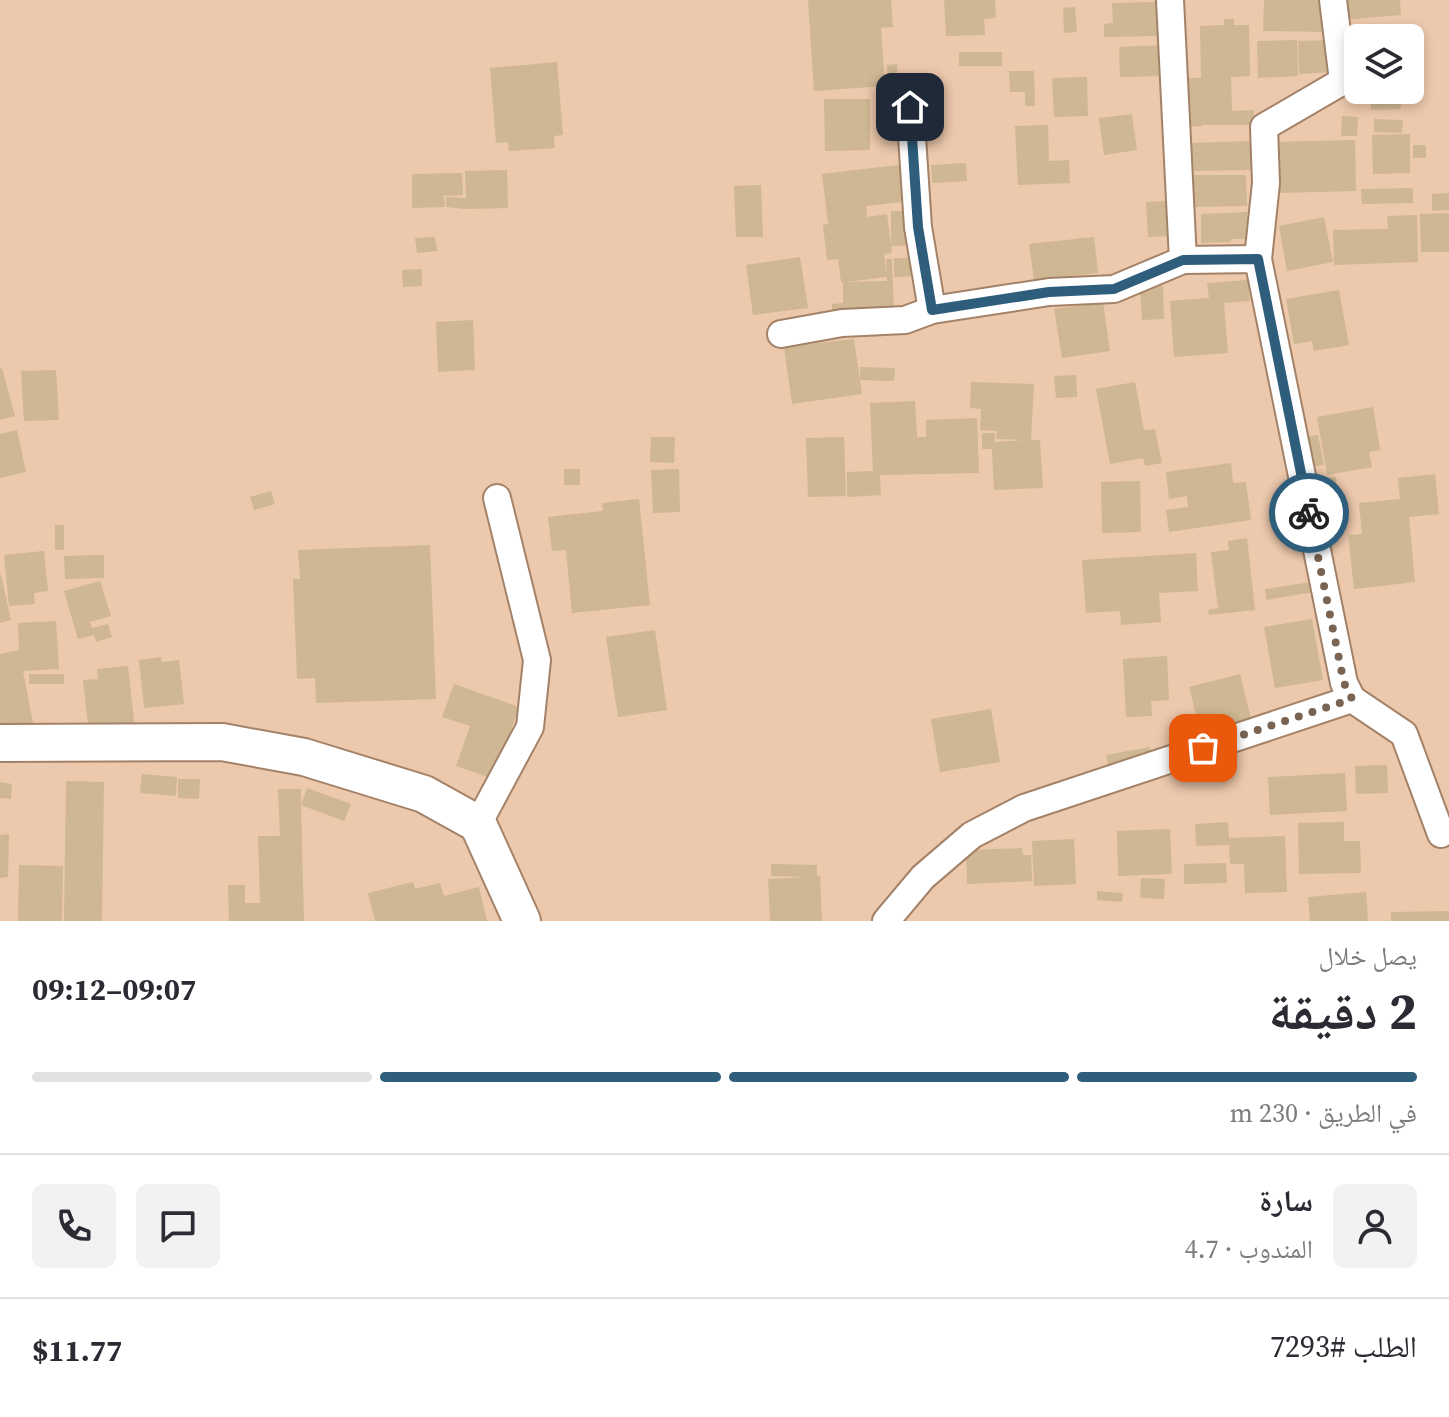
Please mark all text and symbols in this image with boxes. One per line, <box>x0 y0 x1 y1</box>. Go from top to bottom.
map controls <box>1344 24 1424 104</box>
button: layers <box>1344 24 1424 104</box>
pin <box>876 73 944 141</box>
icon: home <box>888 85 932 129</box>
courier <box>1269 473 1349 553</box>
icon: bike <box>1287 491 1331 535</box>
pin <box>1169 714 1237 782</box>
icon: bag <box>1181 726 1225 770</box>
text: يصل خلال <box>1319 938 1417 974</box>
text: 09:07–09:12 <box>32 969 196 1010</box>
text: 2 دقيقة <box>1268 975 1417 1046</box>
text: في الطريق · 230 m <box>1230 1095 1417 1131</box>
text: سارة <box>1259 1180 1313 1221</box>
button: phone <box>32 1184 116 1268</box>
button: chat <box>136 1184 220 1268</box>
button: person <box>1333 1184 1417 1268</box>
text: المندوب · 4.7 <box>1185 1231 1313 1267</box>
text: الطلب #7293 <box>1270 1326 1417 1367</box>
text: $11.77 <box>32 1330 122 1371</box>

